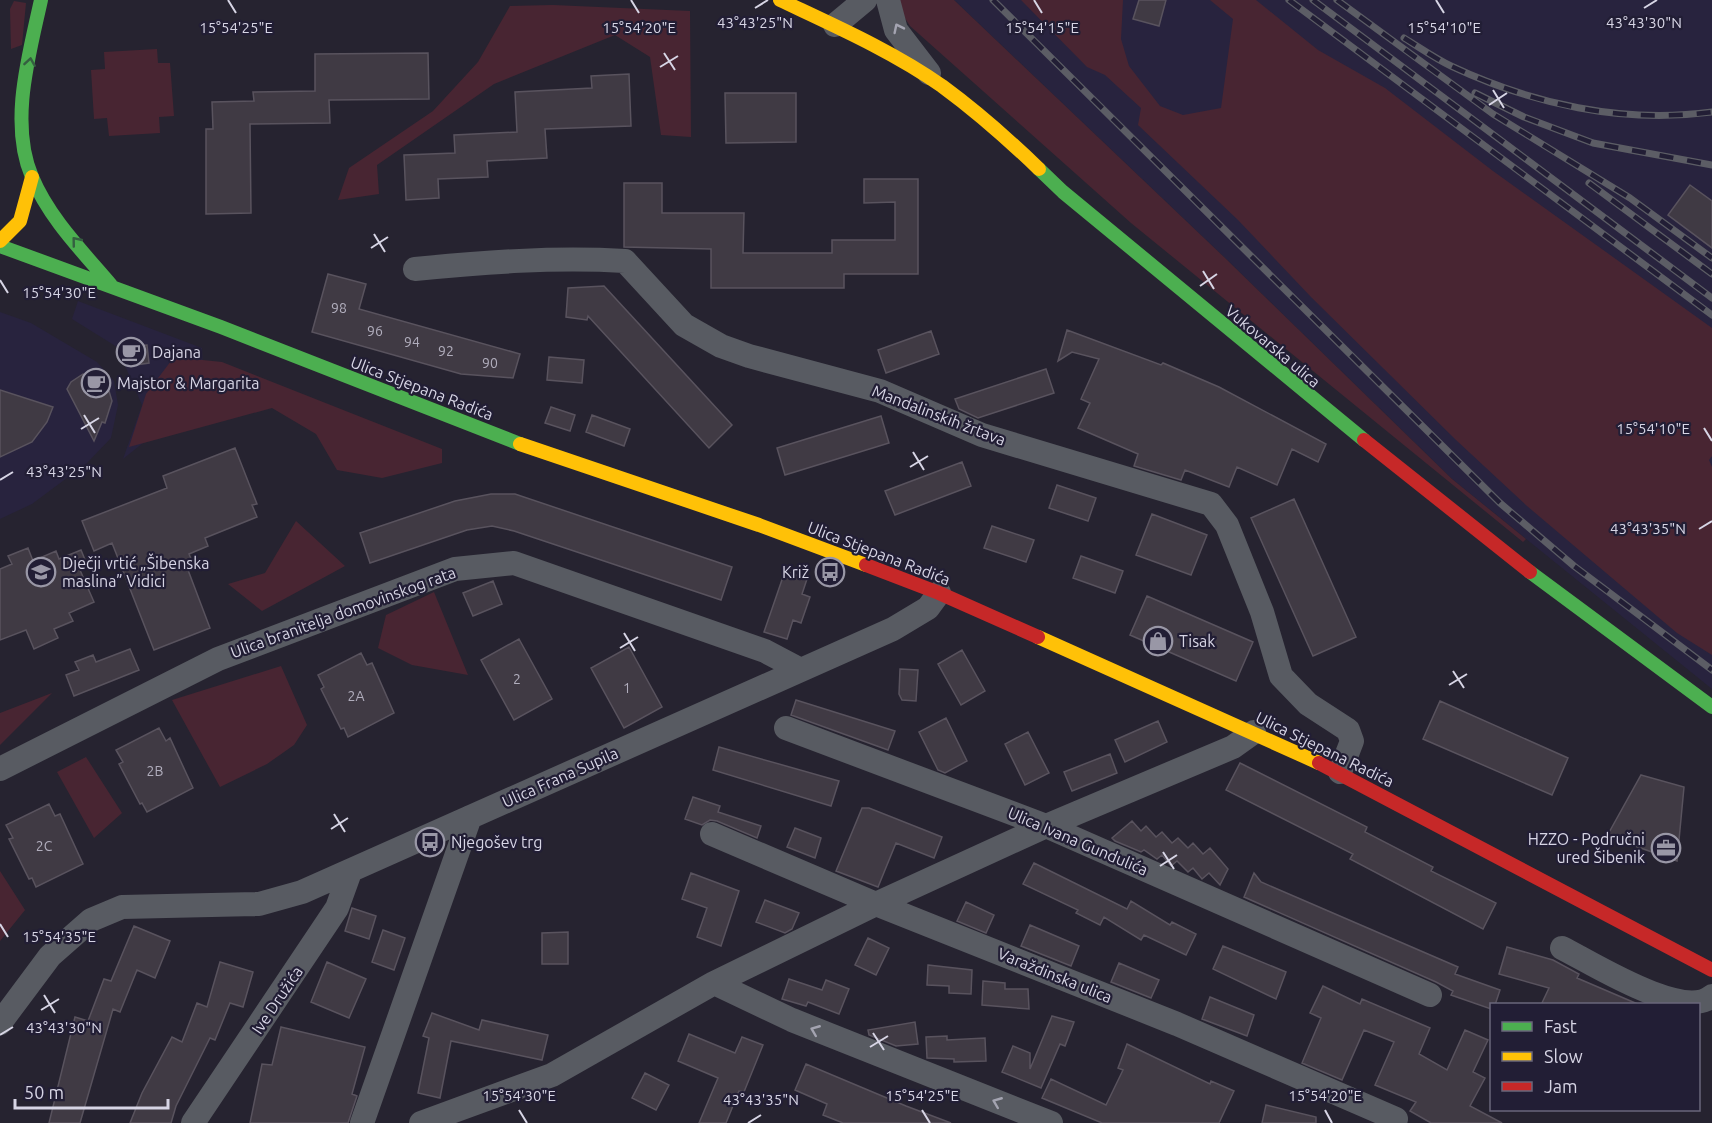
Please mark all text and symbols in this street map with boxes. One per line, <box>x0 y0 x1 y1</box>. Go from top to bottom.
text: 43°43'25"N <box>717 14 793 31</box>
text: 43°43'30"N <box>1606 14 1682 31</box>
text: 15°54'25"E <box>199 19 273 36</box>
text: 15°54'20"E <box>602 19 676 36</box>
text: 15°54'15"E <box>1005 19 1079 36</box>
text: 15°54'10"E <box>1407 19 1481 36</box>
one-way arrow <box>893 24 905 35</box>
one-way arrow <box>24 57 36 67</box>
one-way arrow <box>72 237 83 248</box>
text: 15°54'30"E <box>22 284 96 301</box>
house number: 98 <box>331 300 347 316</box>
street label: Vukovarska ulica <box>1222 301 1324 391</box>
house number: 96 <box>367 323 383 339</box>
house number: 94 <box>404 334 420 350</box>
cafe icon: Dajana <box>115 336 147 368</box>
place label: Dajana <box>152 343 201 361</box>
house number: 92 <box>438 343 454 359</box>
street label: Ulica Stjepana Radića <box>348 352 496 424</box>
house number: 90 <box>482 355 498 371</box>
cafe icon: Majstor & Margarita <box>80 367 112 399</box>
place label: Majstor & Margarita <box>117 374 259 392</box>
street label: Mandalinskih žrtava <box>870 381 1008 449</box>
text: 15°54'10"E <box>1616 420 1690 437</box>
text: 43°43'25"N <box>26 463 102 480</box>
street label: Ulica Stjepana Radića <box>805 517 953 589</box>
text: 43°43'35"N <box>1610 520 1686 537</box>
place label: Dječji vrtić „Šibenska maslina” Vidici <box>62 553 210 590</box>
school or university icon: Dječji vrtić „Šibenska maslina” Vidici <box>25 556 57 588</box>
bus stop icon: Križ <box>814 556 846 588</box>
street label: Ulica branitelja domovinskog rata <box>228 563 458 661</box>
place label: Križ <box>782 563 809 581</box>
shop icon: Tisak <box>1142 625 1174 657</box>
place label: Tisak <box>1179 632 1215 650</box>
house number: 2 <box>513 671 521 687</box>
house number: 1 <box>623 680 631 696</box>
house number: 2A <box>348 688 365 704</box>
street label: Ulica Stjepana Radića <box>1253 708 1397 790</box>
street label: Ulica Frana Supila <box>499 743 621 811</box>
house number: 2B <box>147 763 163 779</box>
street label: Ulica Ivana Gundulića <box>1005 803 1151 879</box>
bus stop icon: Njegošev trg <box>414 826 446 858</box>
place label: HZZO - Područni ured Šibenik <box>1528 830 1645 866</box>
office icon: HZZO - Područni ured Šibenik <box>1650 832 1682 864</box>
place label: Njegošev trg <box>451 833 543 851</box>
house number: 2C <box>36 838 53 854</box>
text: 15°54'35"E <box>22 928 96 945</box>
street label: Varaždinska ulica <box>995 944 1115 1006</box>
street label: Ive Družića <box>248 963 306 1037</box>
legend <box>1490 1003 1700 1111</box>
text: Fast <box>1544 1016 1577 1036</box>
text: 43°43'30"N <box>26 1019 102 1036</box>
one-way arrow <box>811 1024 821 1037</box>
text: Slow <box>1544 1046 1583 1066</box>
scale bar <box>15 1072 168 1110</box>
text: Jam <box>1544 1076 1578 1096</box>
text: 50 m <box>24 1082 64 1102</box>
text: 15°54'30"E <box>482 1087 556 1104</box>
text: 15°54'25"E <box>885 1087 959 1104</box>
text: 15°54'20"E <box>1288 1087 1362 1104</box>
text: 43°43'35"N <box>723 1091 799 1108</box>
one-way arrow <box>992 1096 1002 1109</box>

